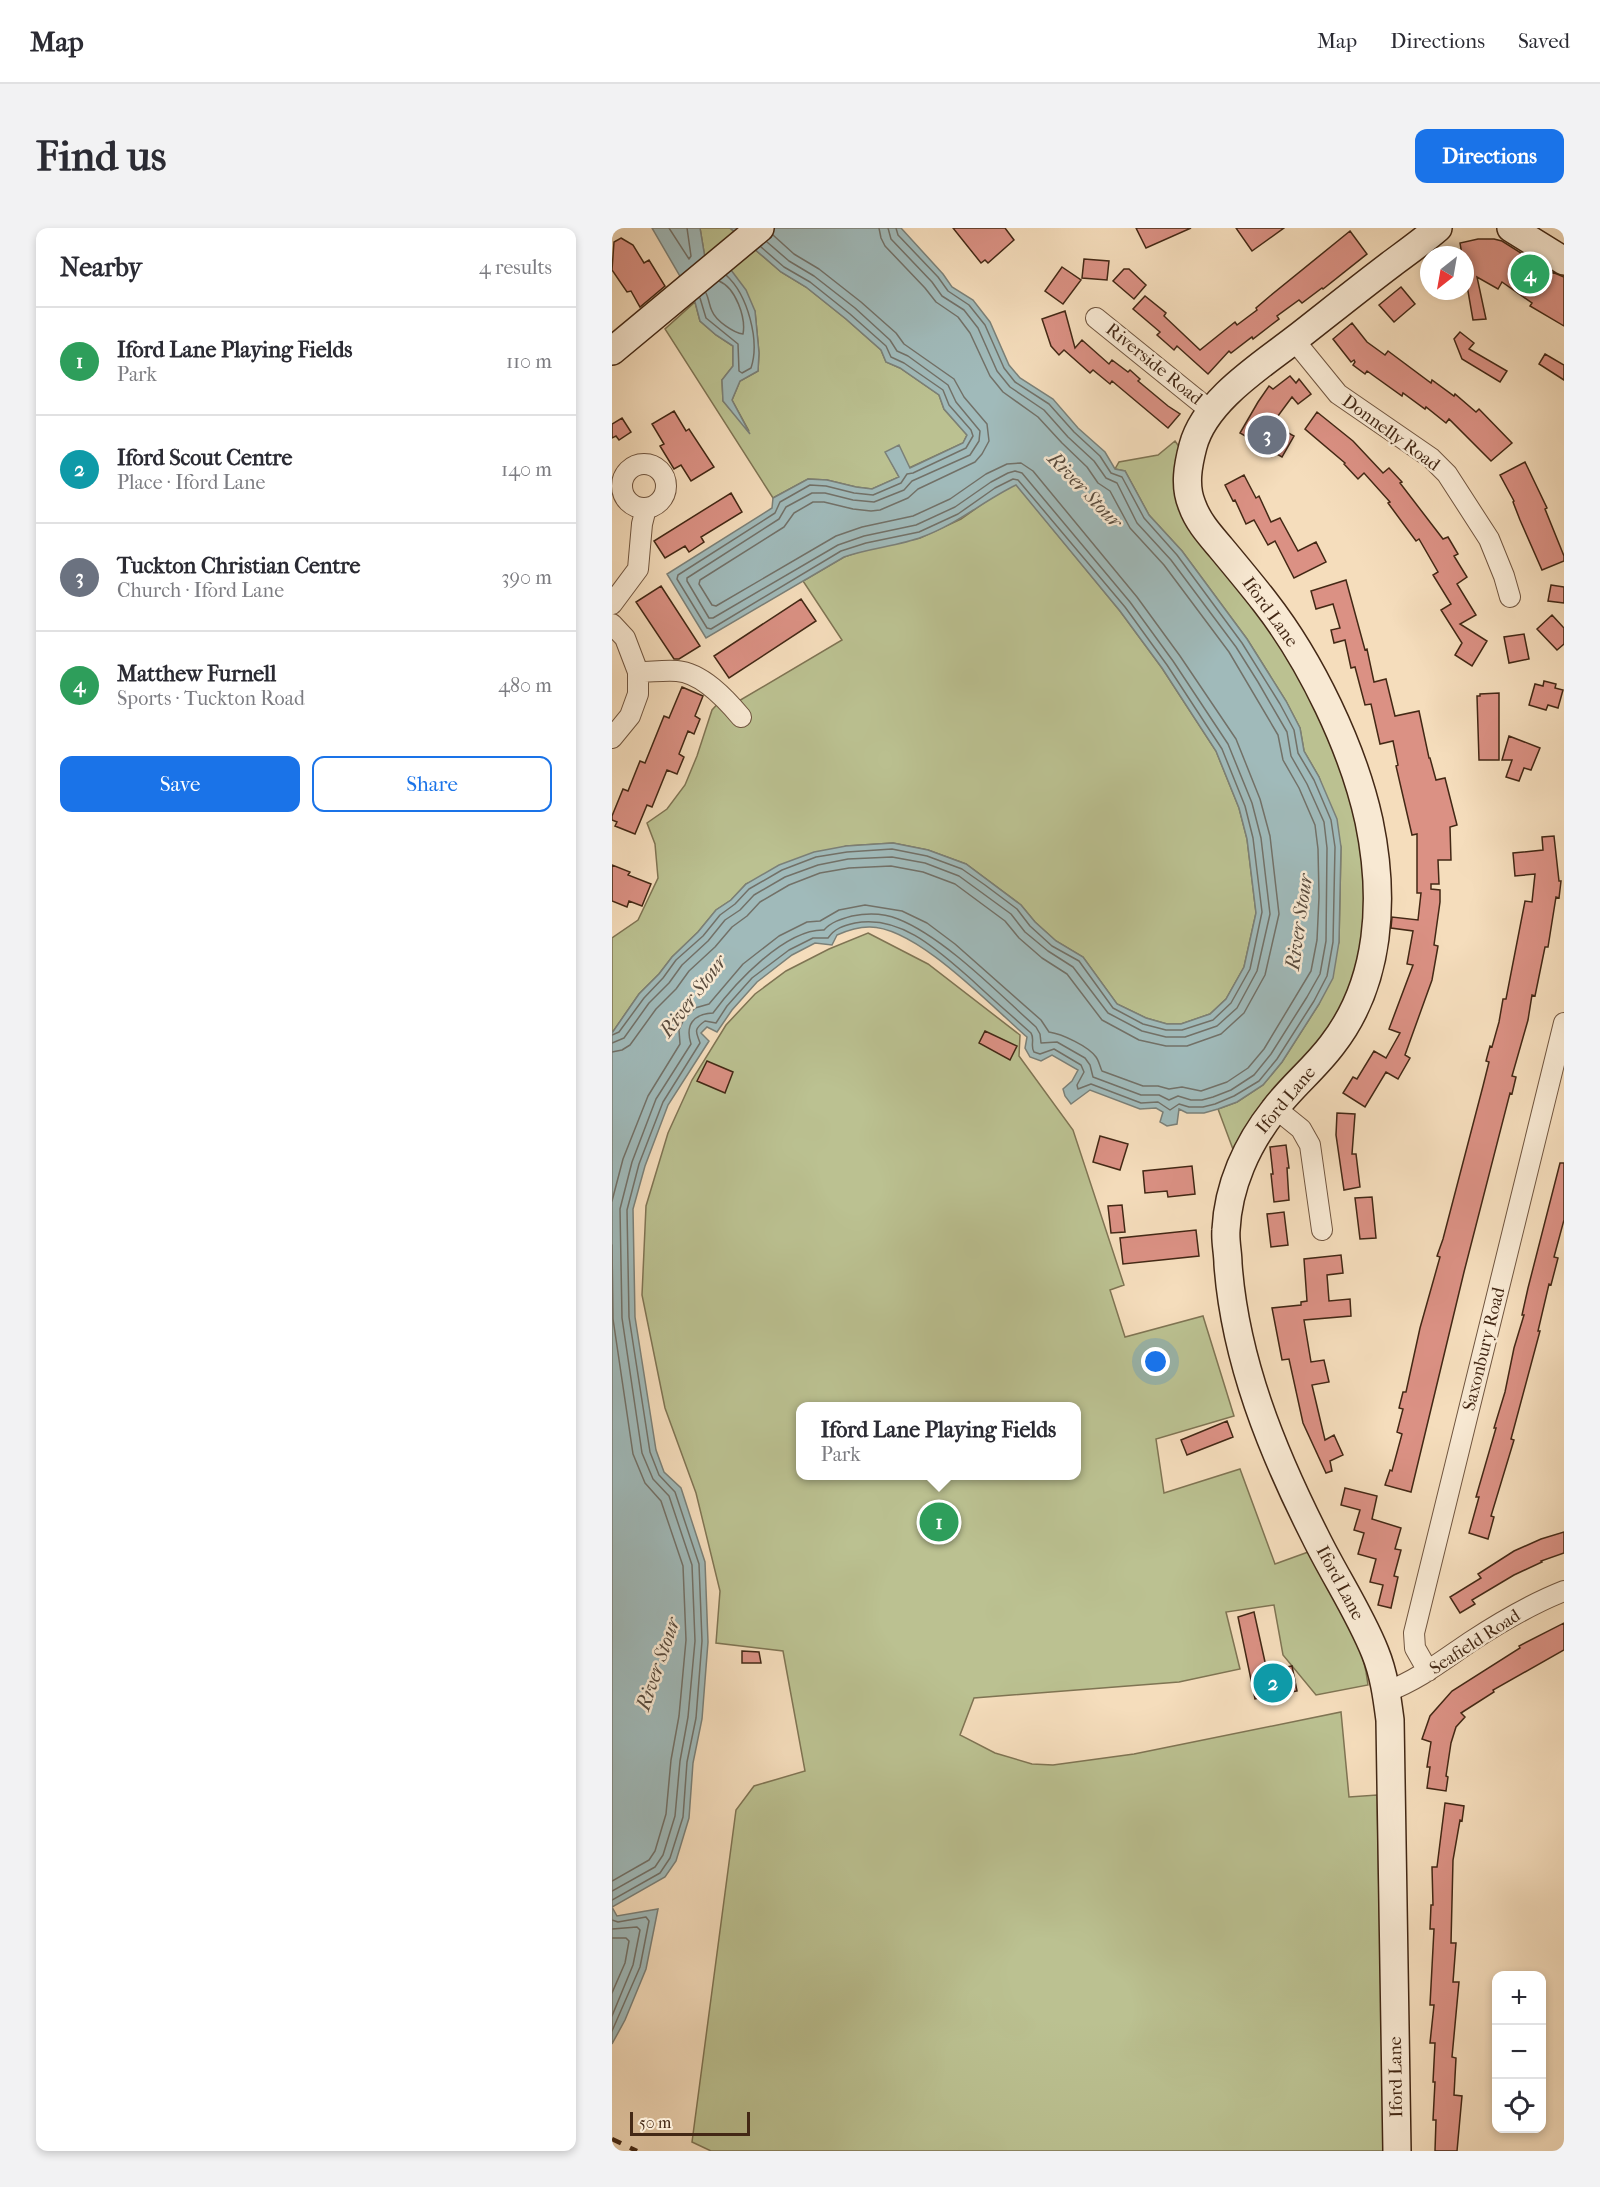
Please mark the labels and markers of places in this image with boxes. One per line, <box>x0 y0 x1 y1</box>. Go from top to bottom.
pin: 4 <box>1510 252 1550 296</box>
pin: 3 <box>1248 412 1286 458</box>
pin: 1 <box>920 1500 958 1544</box>
pin: 2 <box>1254 1660 1292 1706</box>

